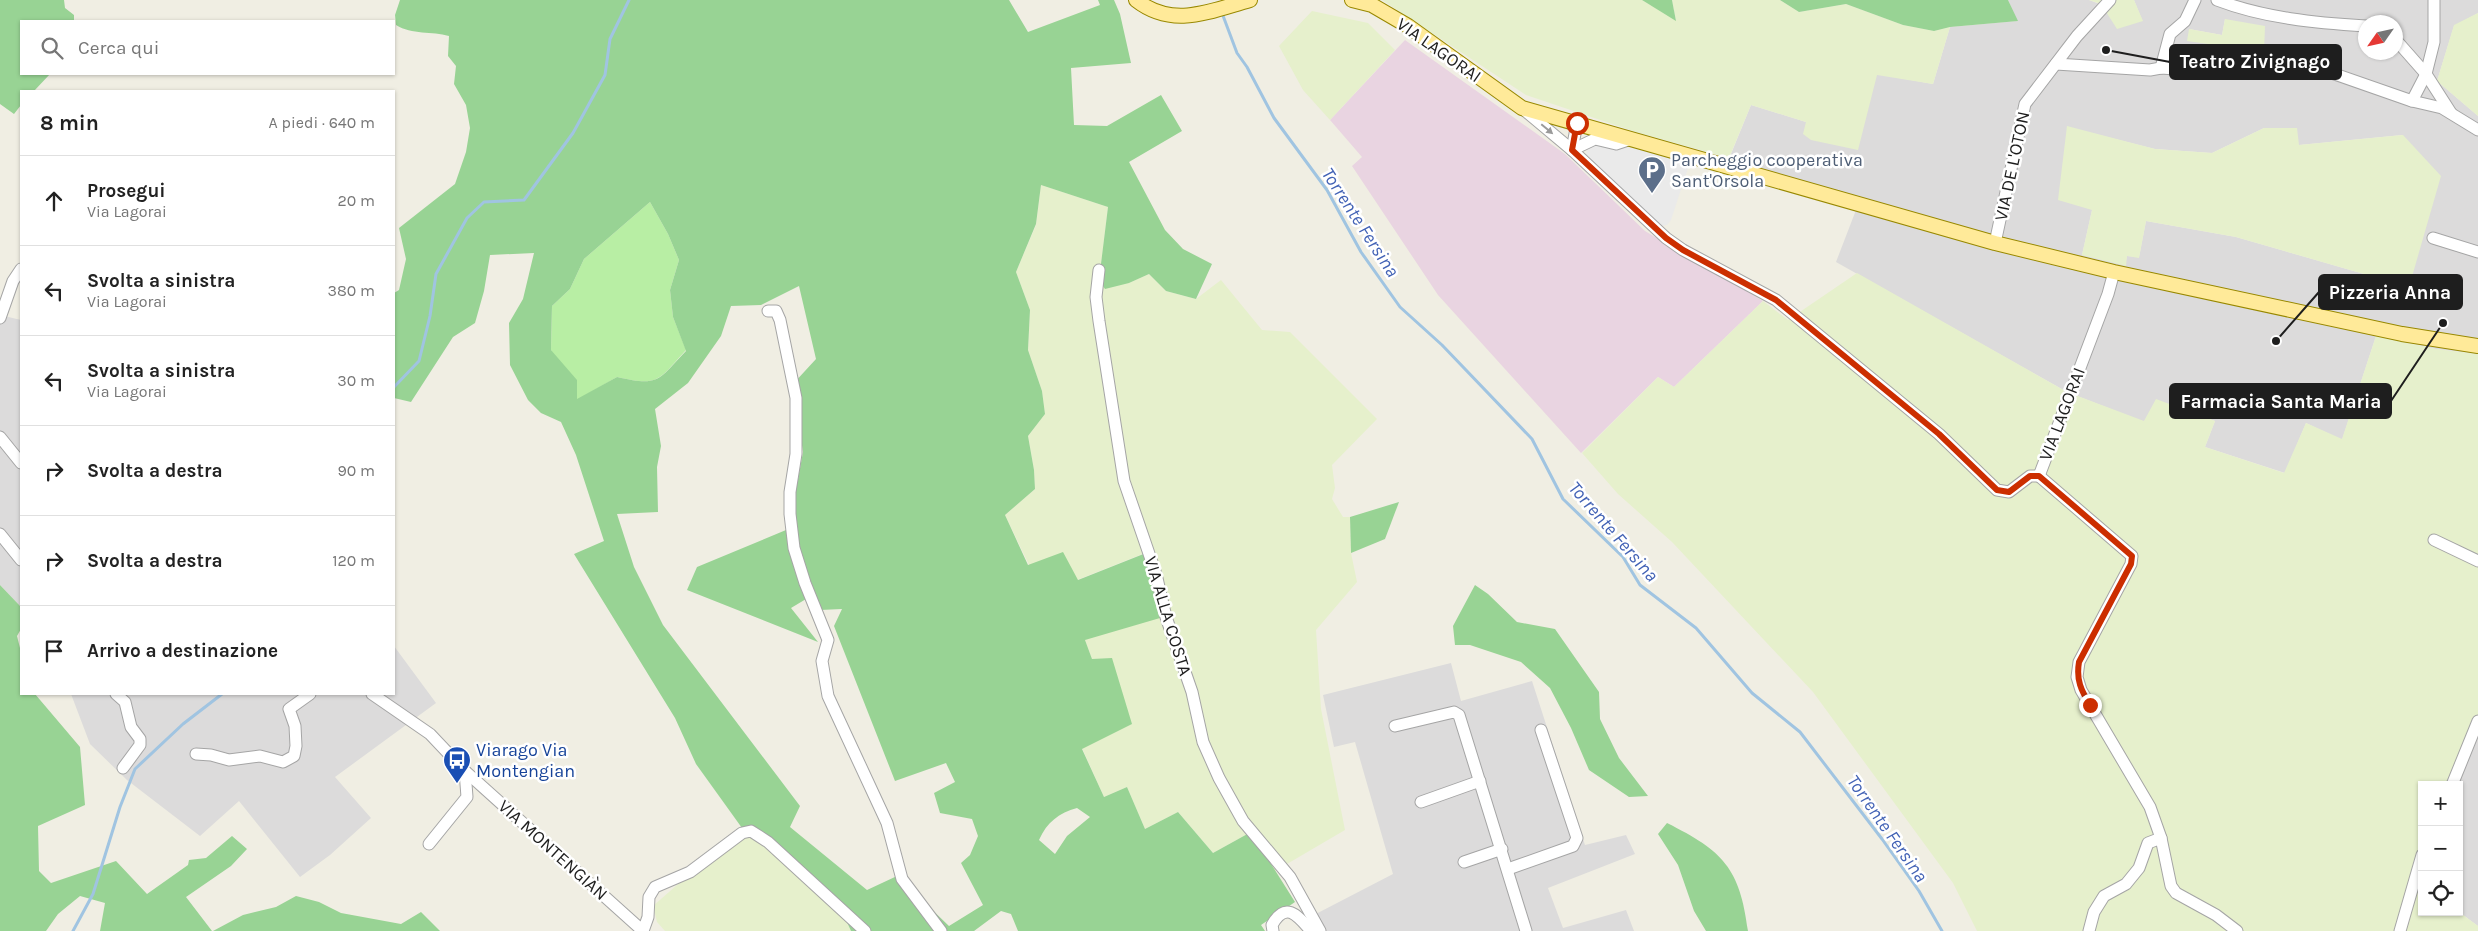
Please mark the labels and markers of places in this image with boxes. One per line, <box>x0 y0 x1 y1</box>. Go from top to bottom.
callout: Teatro Zivignago <box>2170 45 2341 79</box>
place label: Parcheggio cooperativa Sant'Orsola <box>1671 149 1863 192</box>
parking icon: Parcheggio cooperativa Sant'Orsola <box>1637 155 1667 194</box>
callout: Pizzeria Anna <box>2319 275 2462 309</box>
callout: Farmacia Santa Maria <box>2170 384 2391 418</box>
place label: Viarago Via Montengian <box>476 739 575 782</box>
bus stop icon: Viarago Via Montengian <box>442 745 472 784</box>

